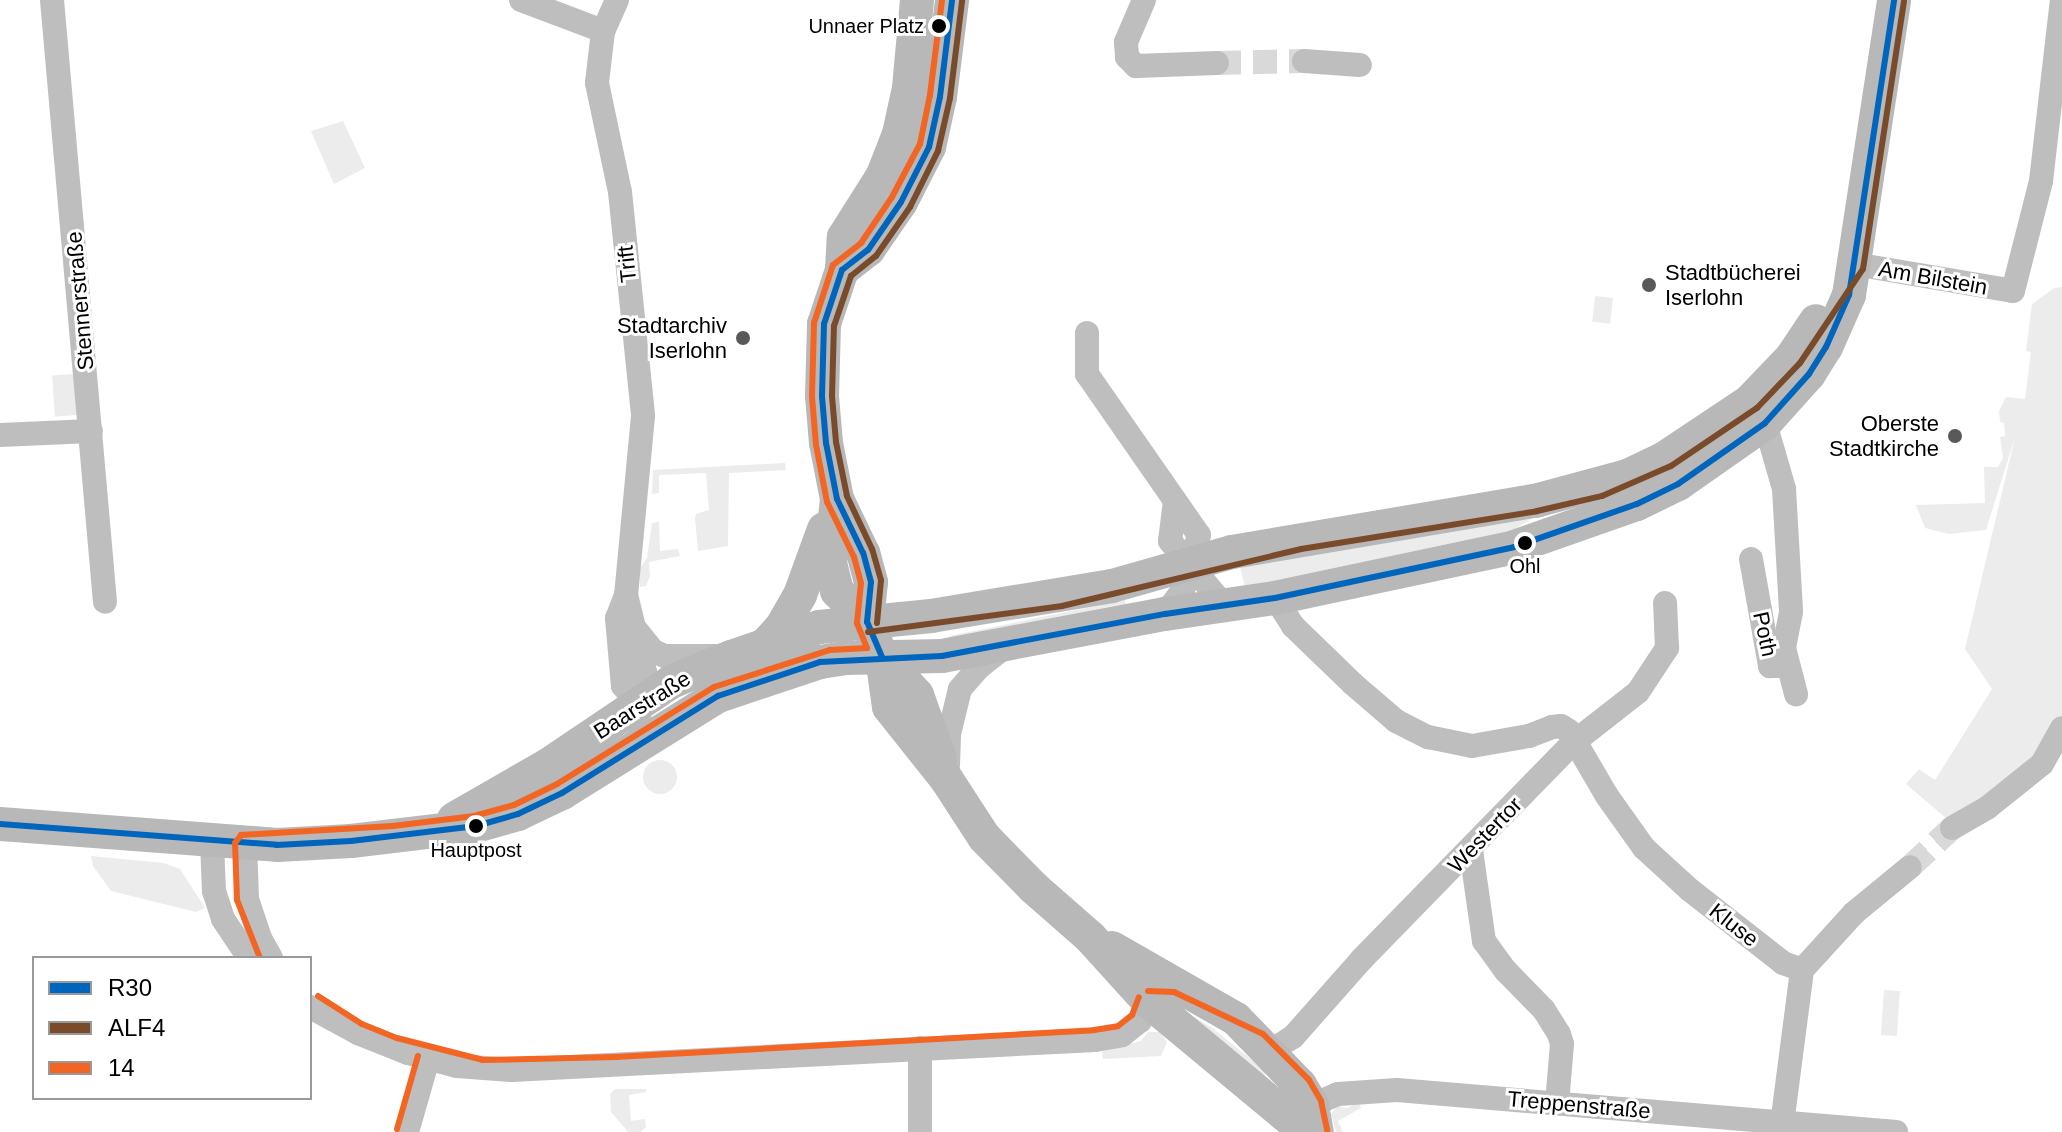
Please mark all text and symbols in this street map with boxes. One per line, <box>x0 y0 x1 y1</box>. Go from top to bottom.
place label: Unnaer Platz <box>808 14 924 38</box>
marker: Unnaer Platz <box>931 18 947 34</box>
street label: Stennerstraße <box>61 230 99 372</box>
street label: Trift <box>612 244 642 284</box>
street label: Am Bilstein <box>1877 255 1989 301</box>
place label: Stadtbücherei Iserlohn <box>1665 259 1801 310</box>
marker: Stadtbücherei Iserlohn <box>1640 276 1658 294</box>
place label: Stadtarchiv Iserlohn <box>617 312 727 364</box>
marker: Stadtarchiv Iserlohn <box>734 329 752 347</box>
place label: Oberste Stadtkirche <box>1829 410 1939 462</box>
marker: Oberste Stadtkirche <box>1946 427 1964 445</box>
marker: Ohl <box>1517 535 1533 551</box>
place label: Ohl <box>1509 554 1541 578</box>
street label: Poth <box>1747 609 1783 659</box>
street label: Baarstraße <box>589 665 695 745</box>
street label: Westertor <box>1443 792 1527 878</box>
marker: Hauptpost <box>468 818 484 834</box>
place label: Hauptpost <box>430 838 522 862</box>
street label: Kluse <box>1704 898 1764 952</box>
legend <box>32 956 312 1100</box>
text: R30 <box>108 974 152 1001</box>
text: ALF4 <box>108 1014 165 1041</box>
text: 14 <box>108 1054 135 1081</box>
street label: Treppenstraße <box>1506 1086 1652 1124</box>

